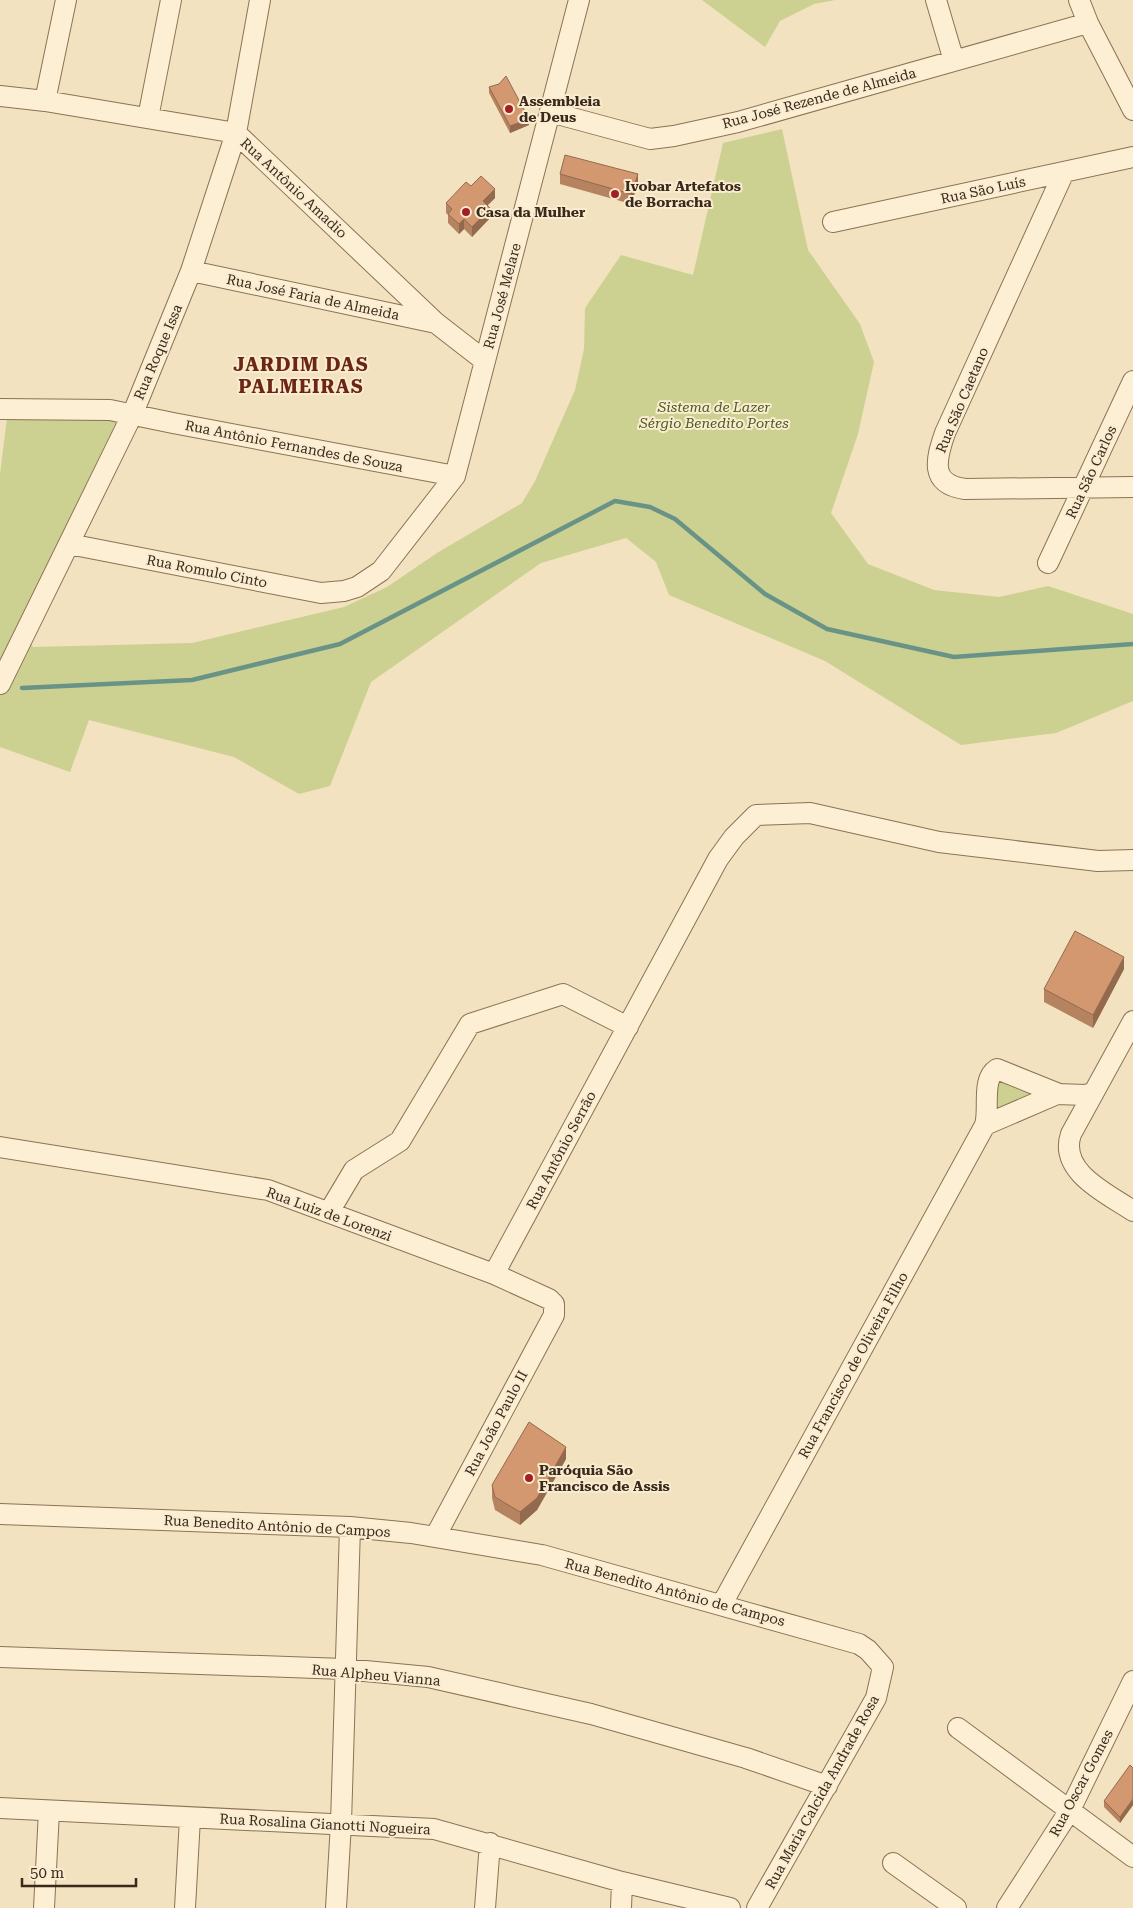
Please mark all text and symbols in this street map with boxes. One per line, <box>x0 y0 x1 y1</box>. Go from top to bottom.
street label: Rua José Rezende de Almeida <box>720 64 918 132</box>
place label: Assembleia de Deus <box>519 93 601 125</box>
marker: Assembleia de Deus <box>503 103 515 115</box>
street label: Rua Antônio Amadio <box>238 135 350 241</box>
street label: Rua São Luís <box>939 173 1027 207</box>
place label: Ivobar Artefatos de Borracha <box>625 178 741 210</box>
marker: Ivobar Artefatos de Borracha <box>609 188 621 200</box>
place label: Casa da Mulher <box>476 204 586 220</box>
marker: Casa da Mulher <box>460 206 472 218</box>
street label: Rua José Melare <box>480 241 524 351</box>
street label: Rua José Faria de Almeida <box>225 271 401 323</box>
street label: Rua Roque Issa <box>131 301 186 402</box>
street label: Rua São Caetano <box>933 345 991 455</box>
district label: JARDIM DAS PALMEIRAS <box>233 353 369 398</box>
park label: Sistema de Lazer Sérgio Benedito Portes <box>638 399 789 431</box>
street label: Rua Antônio Fernandes de Souza <box>184 417 405 475</box>
street label: Rua São Carlos <box>1062 423 1120 521</box>
street label: Rua Romulo Cinto <box>145 551 269 591</box>
street label: Rua Antônio Serrão <box>523 1088 599 1212</box>
street label: Rua Luiz de Lorenzi <box>264 1184 394 1244</box>
street label: Rua Francisco de Oliveira Filho <box>795 1269 911 1461</box>
street label: Rua João Paulo II <box>461 1368 531 1478</box>
place label: Paróquia São Francisco de Assis <box>539 1462 670 1494</box>
marker: Paróquia São Francisco de Assis <box>523 1472 535 1484</box>
street label: Rua Benedito Antônio de Campos <box>163 1512 391 1540</box>
street label: Rua Benedito Antônio de Campos <box>563 1555 787 1629</box>
street label: Rua Alpheu Vianna <box>311 1661 442 1689</box>
street label: Rua Maria Calcida Andrade Rosa <box>762 1692 882 1892</box>
street label: Rua Oscar Gomes <box>1046 1727 1116 1839</box>
street label: Rua Rosalina Gianotti Nogueira <box>219 1810 431 1838</box>
scale bar <box>22 1856 136 1888</box>
text: 50 m <box>30 1864 65 1882</box>

